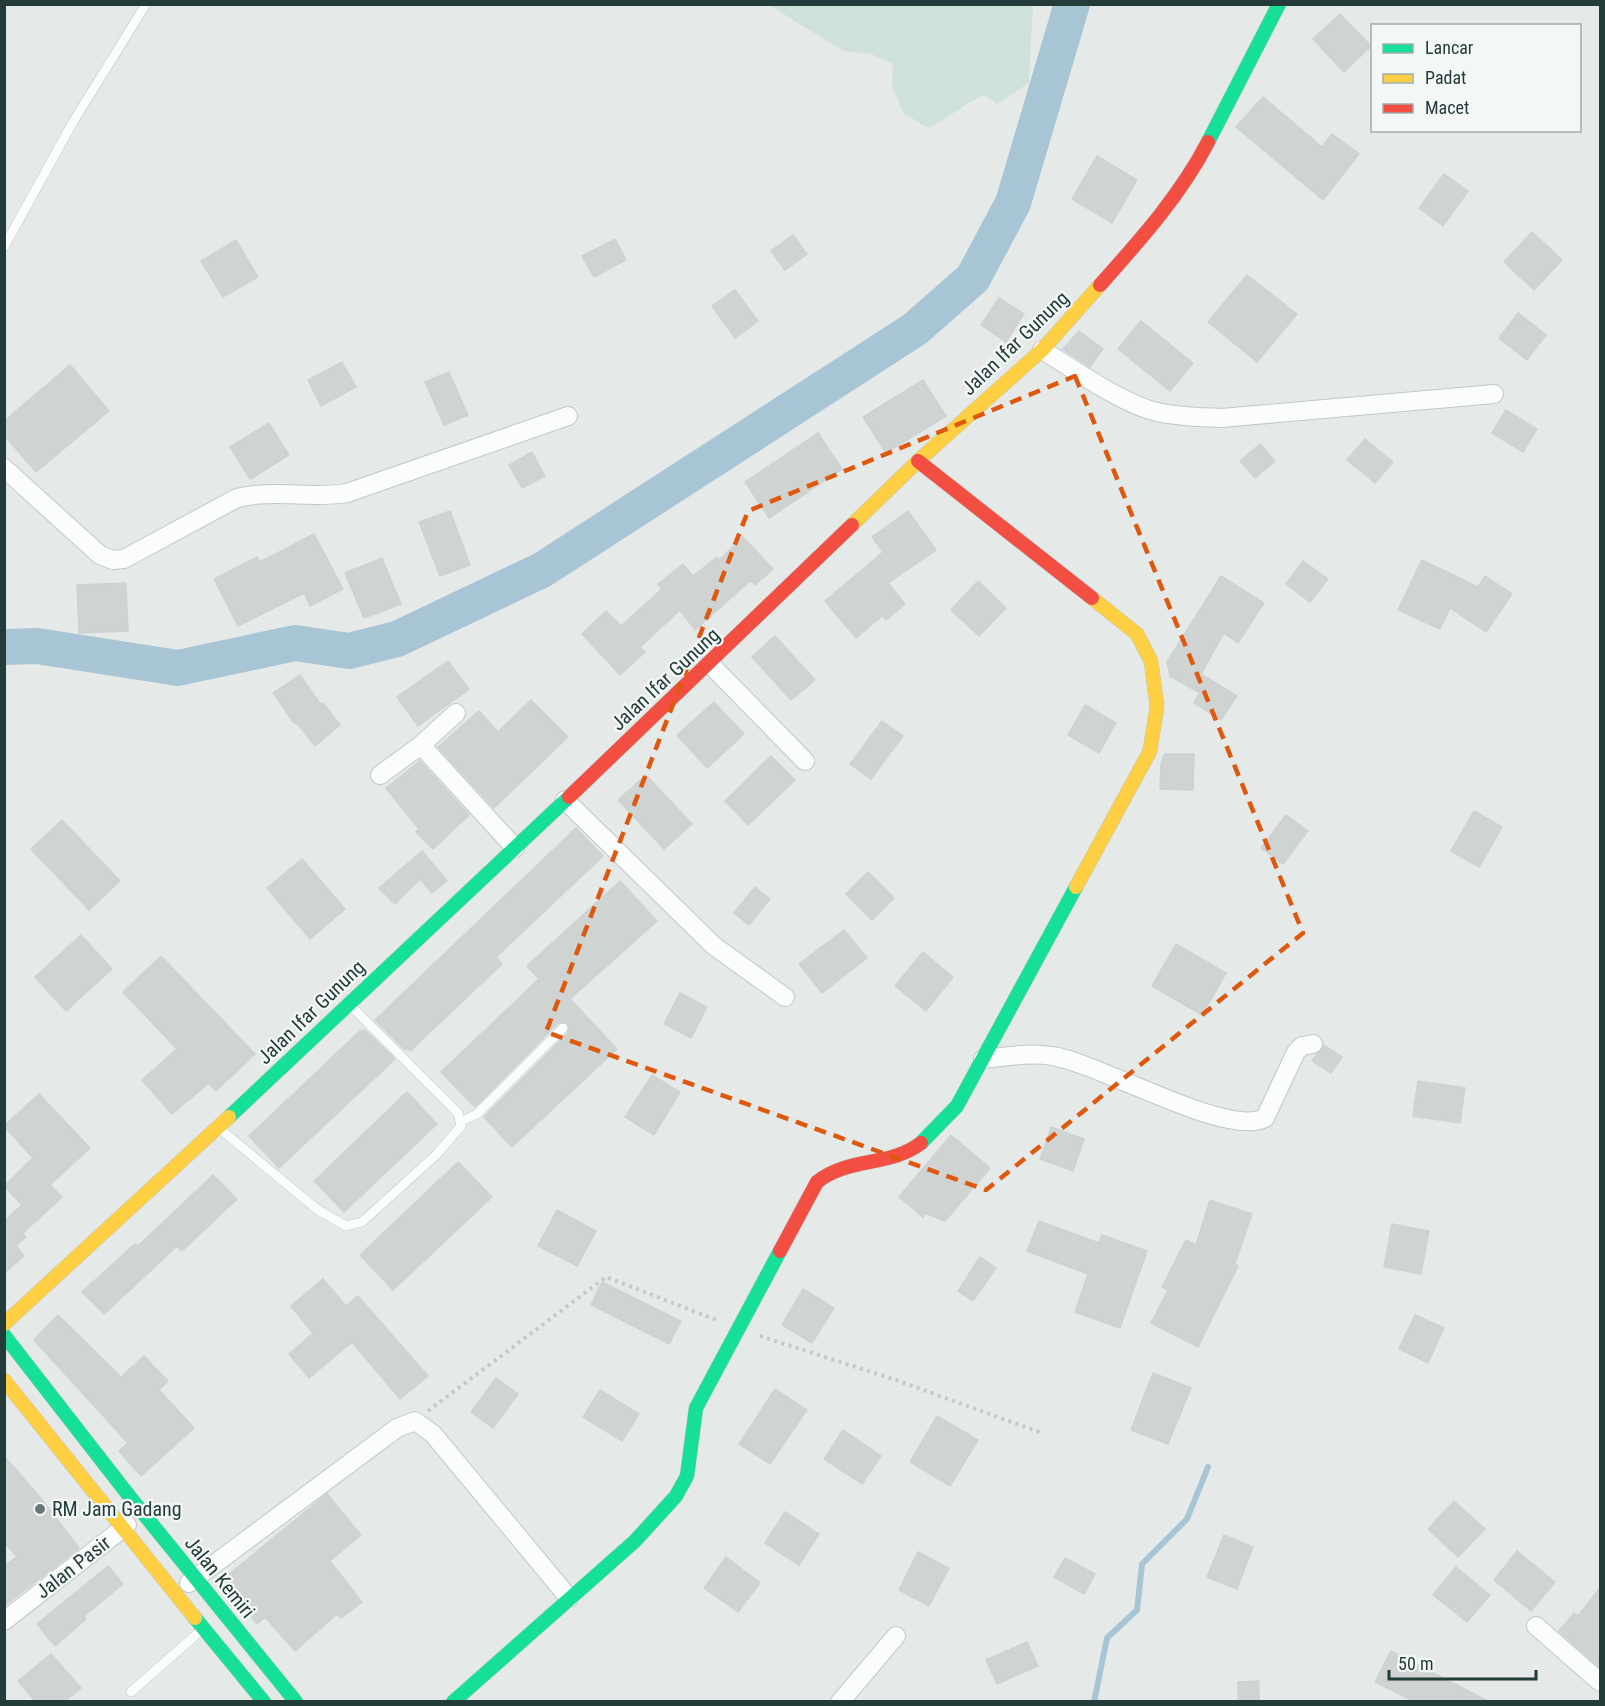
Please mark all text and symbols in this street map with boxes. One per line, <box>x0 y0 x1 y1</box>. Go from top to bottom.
legend <box>1371 24 1581 132</box>
text: Lancar <box>1425 37 1474 58</box>
text: Padat <box>1425 67 1466 88</box>
text: Macet <box>1425 97 1469 118</box>
street label: Jalan Ifar Gunung <box>956 286 1074 400</box>
street label: Jalan Ifar Gunung <box>606 623 724 735</box>
street label: Jalan Ifar Gunung <box>252 955 370 1069</box>
place label: RM Jam Gadang <box>52 1497 182 1521</box>
marker: RM Jam Gadang <box>33 1502 47 1516</box>
street label: Jalan Pasir <box>31 1530 115 1604</box>
street label: Jalan Kemiri <box>180 1531 260 1623</box>
scale bar <box>1389 1643 1536 1681</box>
text: 50 m <box>1398 1653 1433 1674</box>

